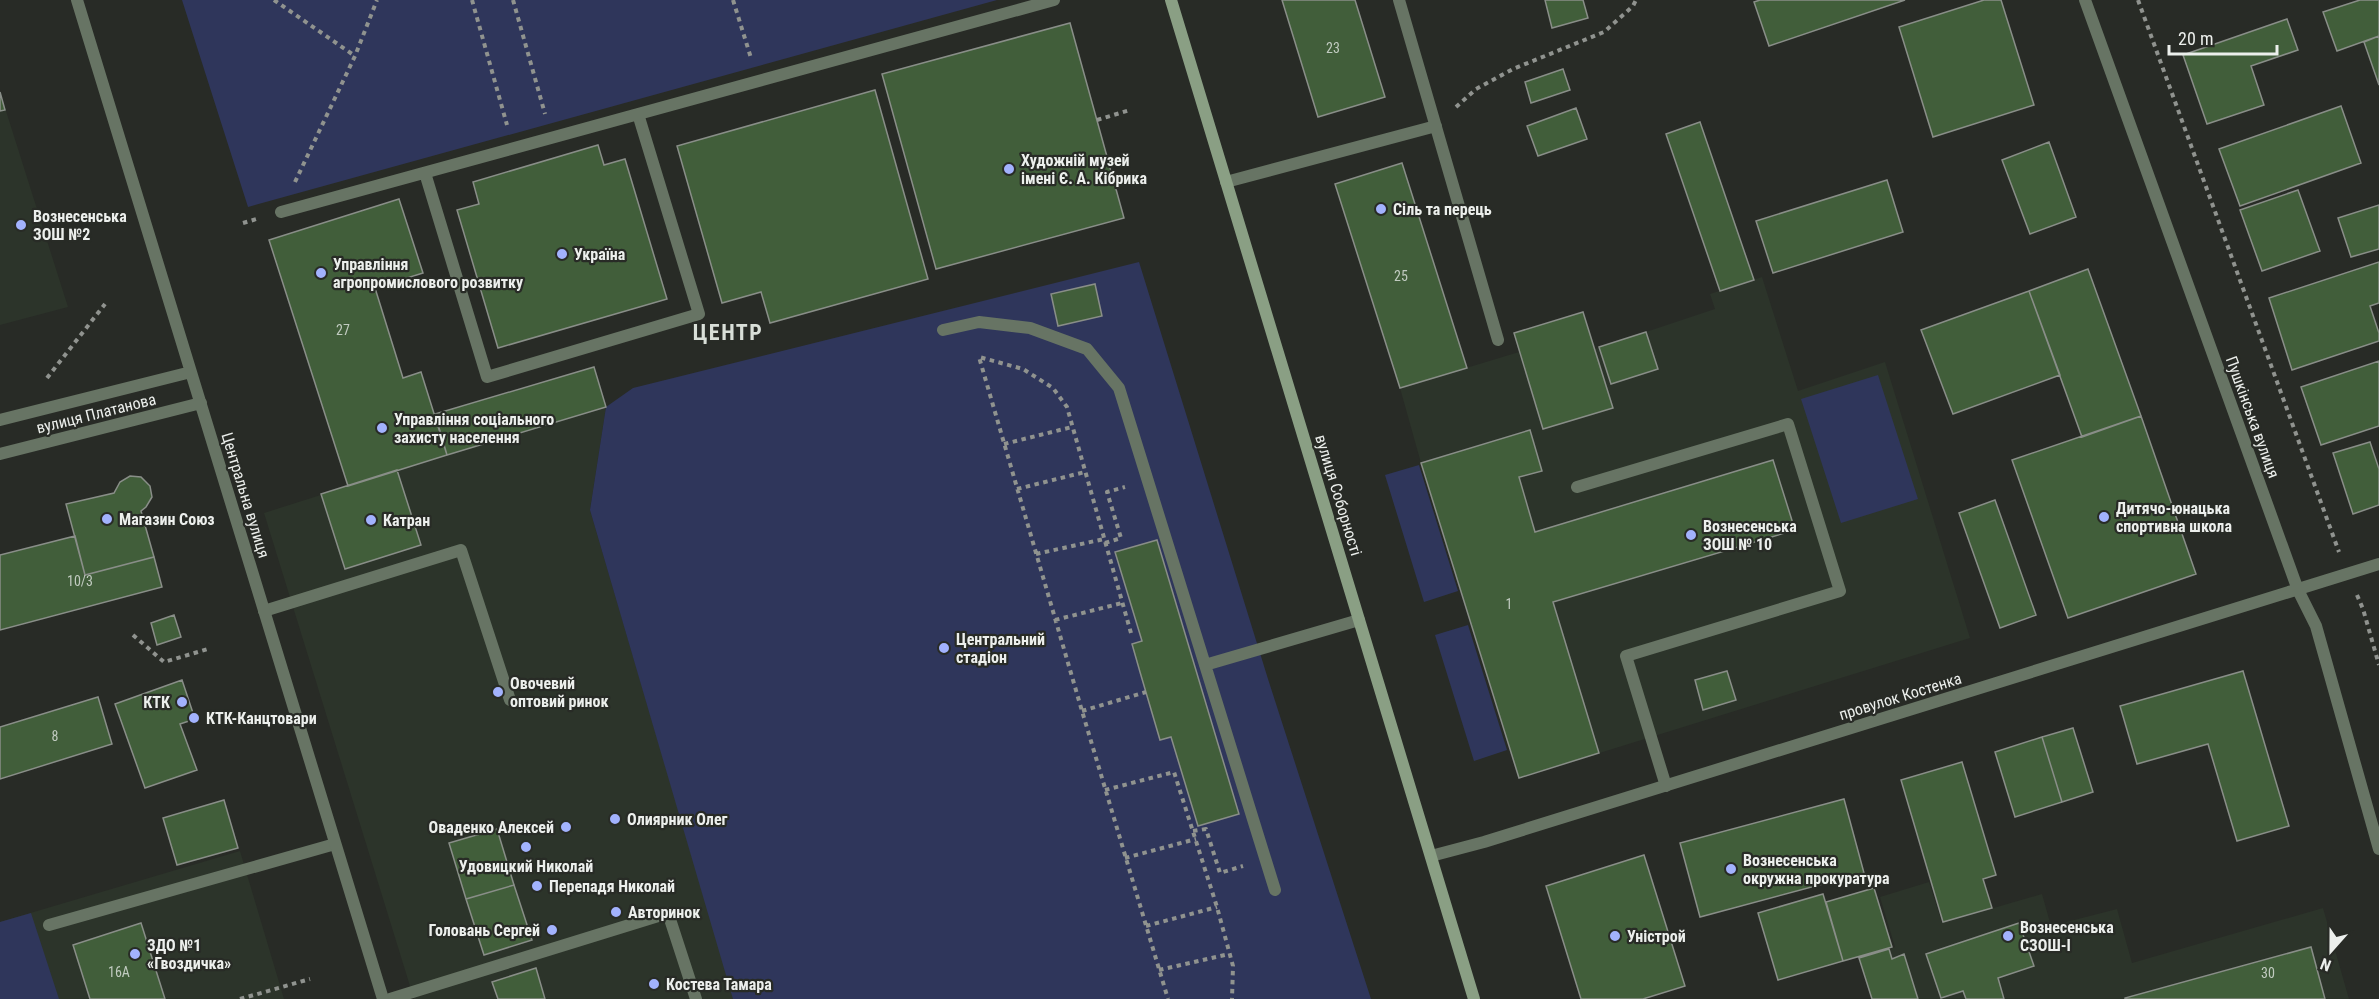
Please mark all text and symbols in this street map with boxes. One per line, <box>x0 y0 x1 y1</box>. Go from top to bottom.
scale bar <box>2169 18 2277 56</box>
text: 20 m <box>2178 28 2213 49</box>
house number: 23 <box>1326 40 1340 56</box>
place label: Художній музей імені Є. А. Кібрика <box>1021 151 1147 188</box>
marker: Художній музей імені Є. А. Кібрика <box>1002 162 1016 176</box>
place label: Сіль та перець <box>1393 200 1492 219</box>
marker: Сіль та перець <box>1374 202 1388 216</box>
place label: Вознесенська ЗОШ №2 <box>33 207 127 244</box>
marker: Вознесенська ЗОШ №2 <box>14 218 28 232</box>
place label: Україна <box>574 245 626 264</box>
marker: Україна <box>555 247 569 261</box>
place label: Управління агропромислового розвитку <box>333 255 523 292</box>
marker: Управління агропромислового розвитку <box>314 266 328 280</box>
house number: 25 <box>1394 268 1408 284</box>
district label: ЦЕНТР <box>693 320 763 345</box>
house number: 27 <box>336 322 350 338</box>
street label: Пушкінська вулиця <box>2222 354 2283 481</box>
street label: вулиця Платанова <box>34 389 158 438</box>
place label: Управління соціального захисту населення <box>394 410 554 447</box>
marker: Управління соціального захисту населення <box>375 421 389 435</box>
street label: Центральна вулиця <box>217 430 274 560</box>
street label: вулиця Соборності <box>1311 432 1366 558</box>
place label: Дитячо-юнацька спортивна школа <box>2116 499 2232 536</box>
place label: Магазин Союз <box>119 510 215 529</box>
marker: Дитячо-юнацька спортивна школа <box>2097 510 2111 524</box>
place label: Катран <box>383 511 430 530</box>
marker: Магазин Союз <box>100 512 114 526</box>
marker: Катран <box>364 513 378 527</box>
place label: Вознесенська ЗОШ № 10 <box>1703 517 1797 554</box>
marker: Вознесенська ЗОШ № 10 <box>1684 528 1698 542</box>
house number: 10/3 <box>67 573 93 589</box>
house number: 1 <box>1506 596 1512 612</box>
place label: Центральний стадіон <box>956 630 1045 667</box>
marker: Центральний стадіон <box>937 641 951 655</box>
street label: провулок Костенка <box>1837 669 1964 724</box>
place label: Овочевий оптовий ринок <box>510 674 609 711</box>
marker: Овочевий оптовий ринок <box>491 685 505 699</box>
place label: КТК <box>143 693 171 712</box>
marker: КТК <box>175 695 189 709</box>
place label: КТК-Канцтовари <box>206 709 317 728</box>
marker: КТК-Канцтовари <box>187 711 201 725</box>
house number: 8 <box>52 728 59 744</box>
place label: Олиярник Олег <box>627 810 728 829</box>
marker: Олиярник Олег <box>608 812 622 826</box>
place label: Оваденко Алексей <box>429 818 554 837</box>
marker: Оваденко Алексей <box>559 820 573 834</box>
marker: Удовицкий Николай <box>519 840 533 854</box>
place label: Вознесенська окружна прокуратура <box>1743 851 1890 888</box>
place label: Удовицкий Николай <box>459 857 593 876</box>
marker: Вознесенська окружна прокуратура <box>1724 862 1738 876</box>
place label: Перепадя Николай <box>549 877 675 896</box>
marker: Перепадя Николай <box>530 879 544 893</box>
place label: Авторинок <box>628 903 700 922</box>
marker: Авторинок <box>609 905 623 919</box>
place label: Вознесенська СЗОШ-І <box>2020 918 2114 955</box>
place label: Головань Сергей <box>428 921 540 940</box>
north arrow <box>2301 921 2361 981</box>
marker: Головань Сергей <box>545 923 559 937</box>
place label: Уністрой <box>1627 927 1686 946</box>
marker: Уністрой <box>1608 929 1622 943</box>
marker: Вознесенська СЗОШ-І <box>2001 929 2015 943</box>
place label: ЗДО №1 «Гвоздичка» <box>147 936 231 973</box>
marker: ЗДО №1 «Гвоздичка» <box>128 947 142 961</box>
text: N <box>2318 954 2334 975</box>
house number: 16А <box>108 964 130 980</box>
house number: 30 <box>2261 965 2275 981</box>
place label: Костева Тамара <box>666 975 772 994</box>
marker: Костева Тамара <box>647 977 661 991</box>

